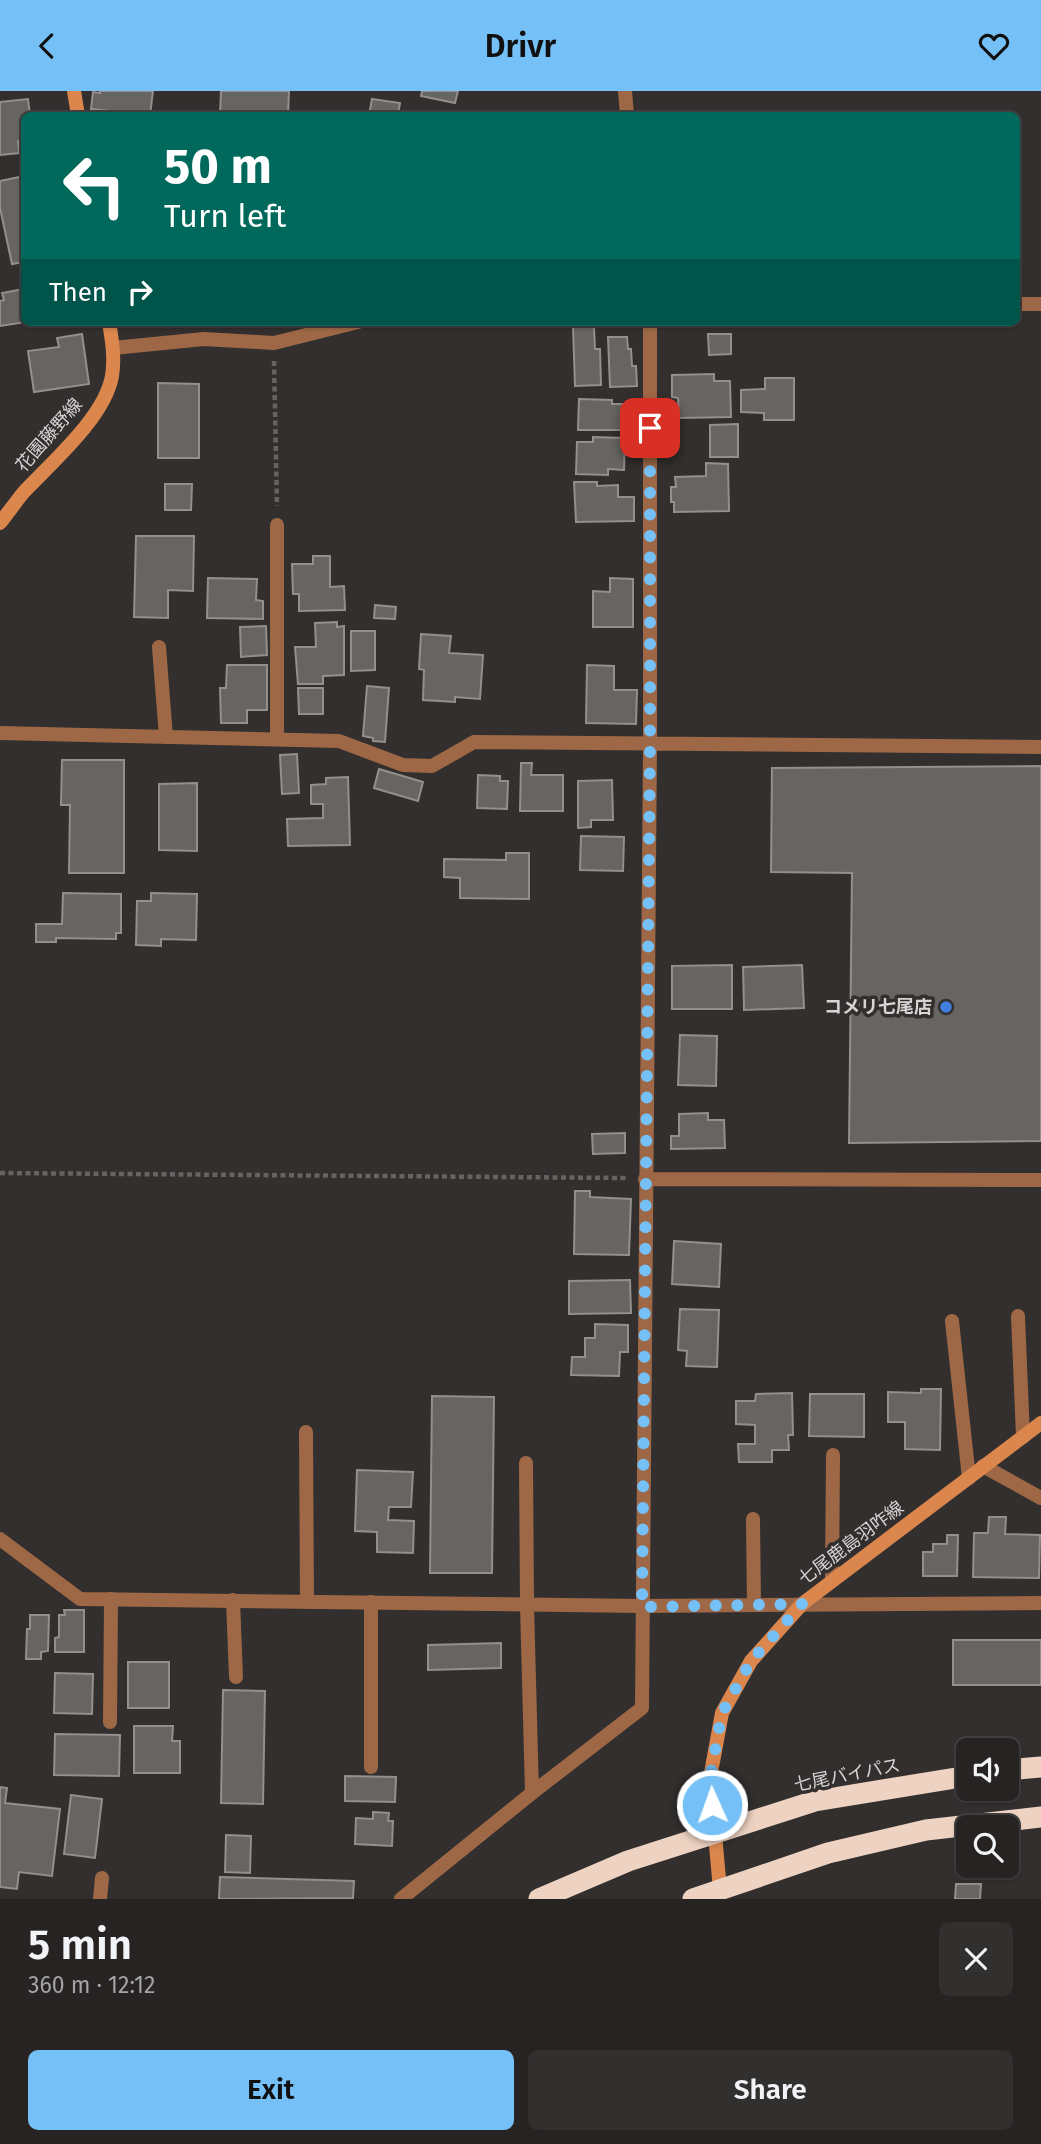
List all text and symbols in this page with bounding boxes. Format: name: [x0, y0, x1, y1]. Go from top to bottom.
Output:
icon: back: [28, 27, 66, 65]
text: Drivr: [485, 27, 556, 65]
icon: heart: [975, 27, 1013, 65]
text: 50 m: [164, 137, 272, 196]
icon: left: [49, 140, 140, 231]
text: Turn left: [164, 197, 286, 235]
icon: right: [121, 273, 159, 311]
text: Then: [49, 277, 107, 308]
street label: 花園藤野線: [11, 394, 87, 476]
pin: [620, 398, 680, 458]
icon: arrive: [631, 409, 669, 447]
place label: コメリ七尾店: [824, 996, 932, 1018]
marker: コメリ七尾店: [938, 999, 954, 1015]
street label: 七尾鹿島羽咋線: [794, 1496, 908, 1590]
map controls: [956, 1738, 1019, 1878]
button: sound: [956, 1738, 1019, 1801]
street label: 七尾バイパス: [792, 1754, 902, 1796]
position arrow: [675, 1768, 749, 1842]
button: search: [956, 1815, 1019, 1878]
text: 5 min: [28, 1920, 132, 1970]
button: close: [939, 1922, 1013, 1996]
text: 360 m · 12:12: [28, 1971, 155, 1999]
button: Exit: [28, 2050, 514, 2130]
button: Share: [528, 2050, 1013, 2130]

